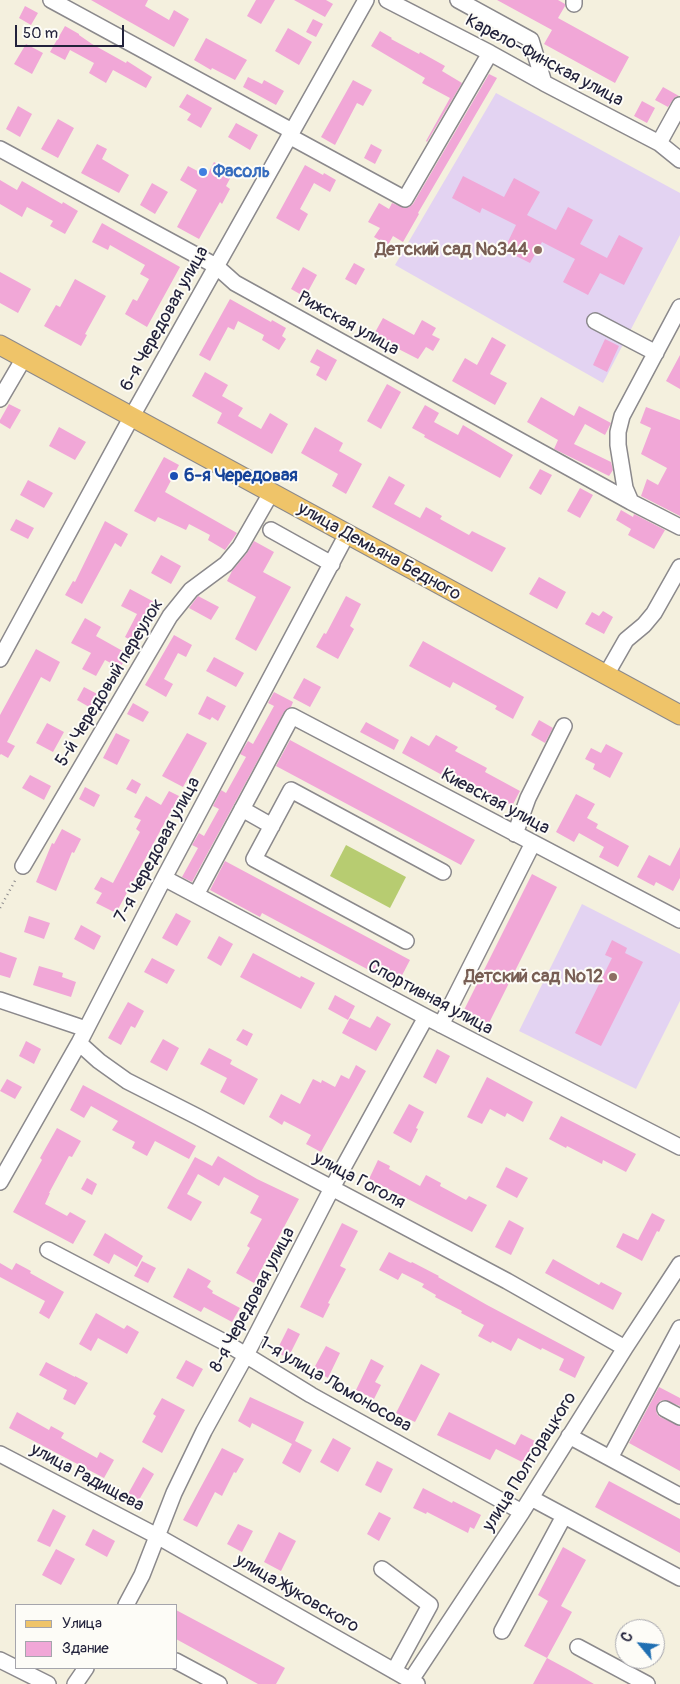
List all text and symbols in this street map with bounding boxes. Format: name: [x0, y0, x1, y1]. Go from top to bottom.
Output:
street label: Карело-Финская улица: [461, 10, 627, 112]
scale bar: [18, 15, 126, 47]
text: 50 m: [23, 24, 58, 43]
place label: Фасоль: [213, 161, 270, 183]
marker: Фасоль: [197, 166, 209, 178]
place label: Детский сад №344: [375, 239, 528, 261]
street label: 6-я Чередовая улица: [116, 243, 214, 395]
marker: Детский сад №344: [532, 244, 544, 256]
street label: Рижская улица: [294, 287, 402, 361]
place label: 6-я Чередовая: [184, 465, 298, 487]
marker: 6-я Чередовая: [168, 470, 180, 482]
street label: улица Демьяна Бедного: [294, 498, 464, 606]
street label: 5-й Чередовый переулок: [51, 595, 169, 771]
street label: Киевская улица: [437, 764, 553, 840]
street label: 7-я Чередовая улица: [111, 774, 205, 926]
street label: Спортивная улица: [364, 956, 496, 1040]
place label: Детский сад №12: [464, 966, 603, 988]
marker: Детский сад №12: [607, 971, 619, 983]
street label: улица Гоголя: [309, 1148, 409, 1214]
street label: 8-я Чередовая улица: [206, 1224, 300, 1376]
street label: 1-я улица Ломоносова: [255, 1333, 415, 1437]
street label: улица Полторацкого: [478, 1388, 582, 1536]
street label: улица Радищева: [27, 1439, 147, 1517]
street label: улица Жуковского: [231, 1550, 363, 1638]
legend: [15, 1604, 178, 1669]
text: Улица: [62, 1614, 102, 1633]
north arrow: [615, 1619, 665, 1669]
text: С: [618, 1629, 637, 1645]
text: Здание: [62, 1639, 109, 1658]

